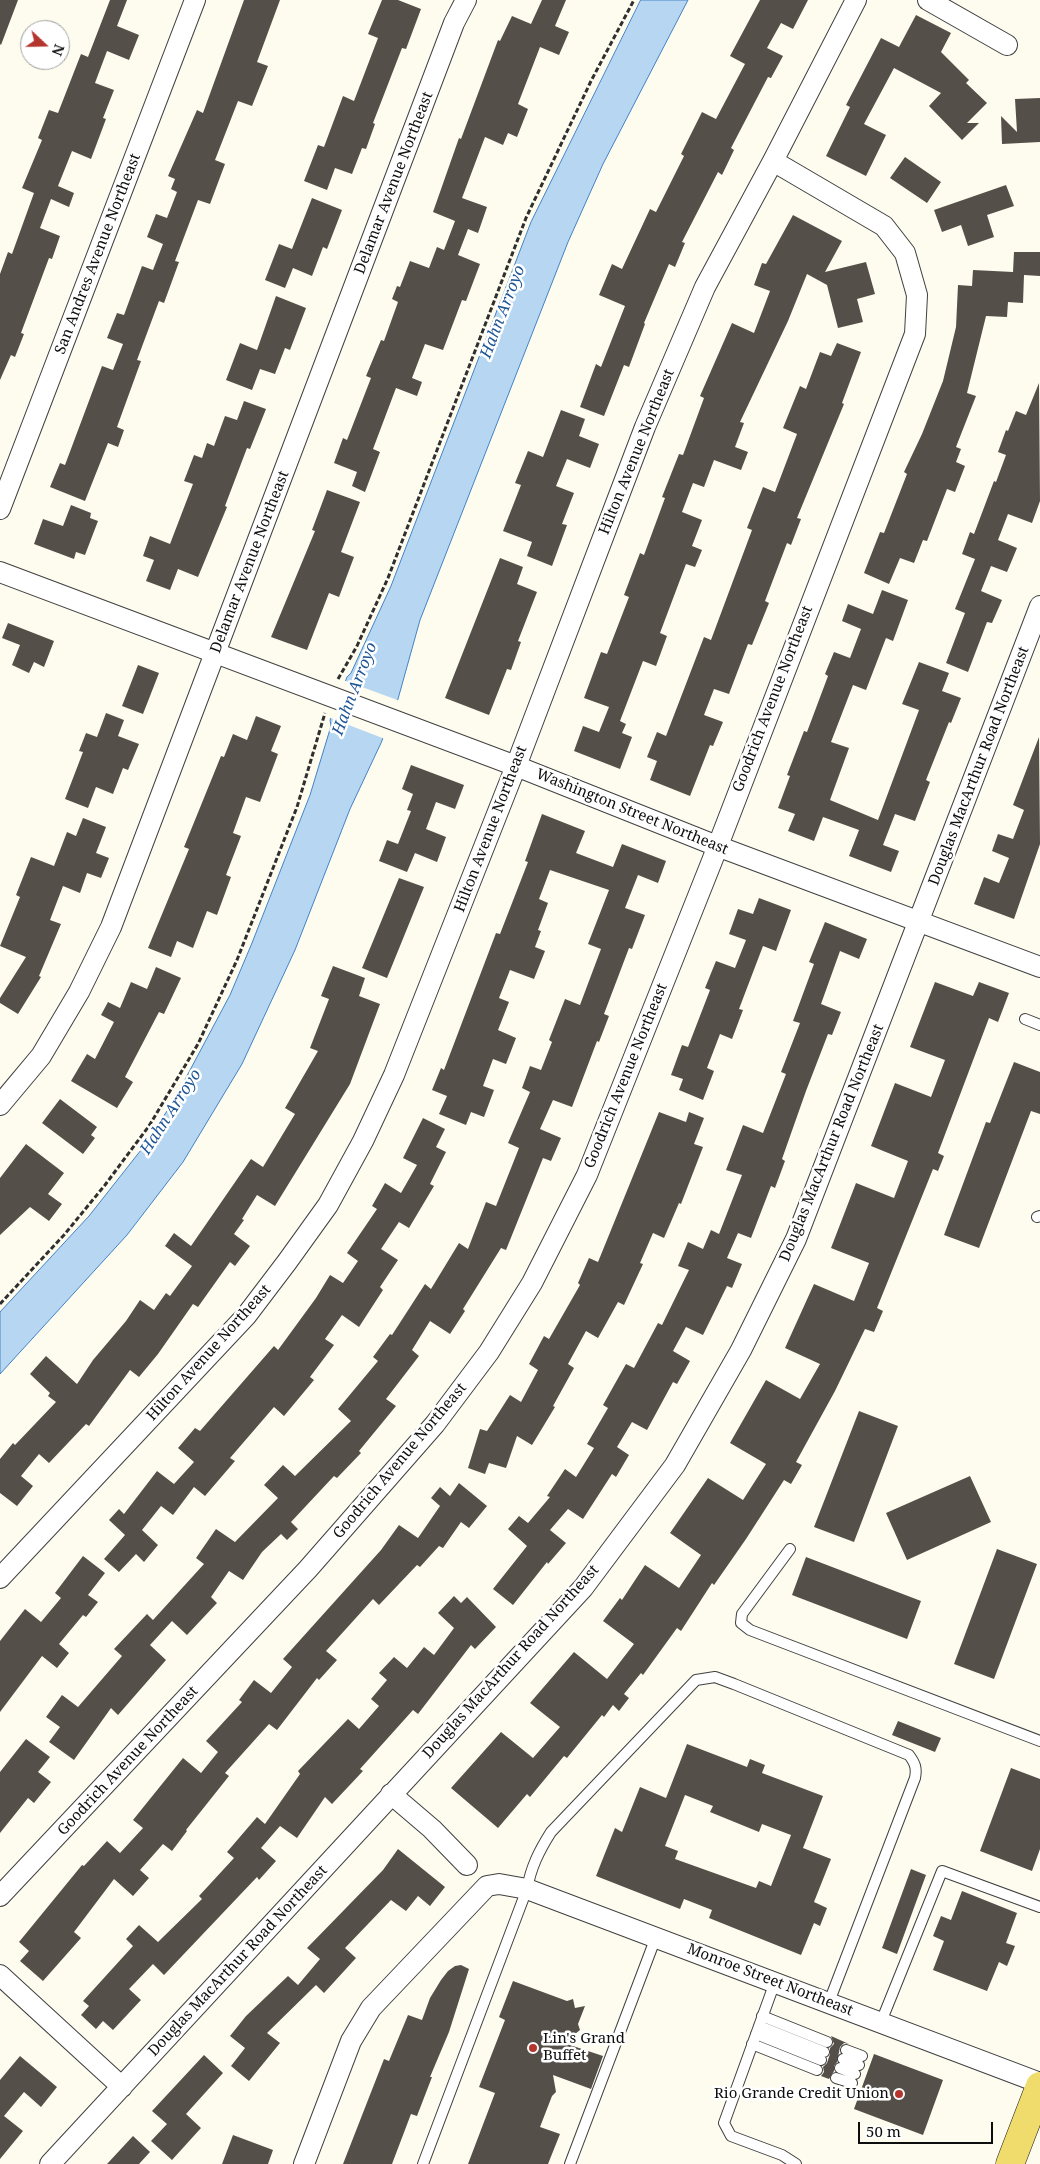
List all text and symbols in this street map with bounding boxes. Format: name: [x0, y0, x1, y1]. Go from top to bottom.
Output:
north arrow: [20, 20, 70, 70]
text: N: [48, 42, 69, 59]
street label: Delamar Avenue Northeast: [351, 89, 437, 277]
street label: San Andres Avenue Northeast: [51, 151, 145, 357]
water label: Hahn Arroyo: [477, 263, 529, 361]
street label: Hilton Avenue Northeast: [596, 367, 678, 537]
street label: Delamar Avenue Northeast: [207, 468, 293, 656]
street label: Goodrich Avenue Northeast: [729, 603, 817, 795]
water label: Hahn Arroyo: [329, 640, 381, 738]
street label: Douglas MacArthur Road Northeast: [925, 644, 1033, 888]
street label: Hilton Avenue Northeast: [451, 743, 531, 915]
street label: Washington Street Northeast: [533, 765, 731, 859]
street label: Goodrich Avenue Northeast: [581, 981, 671, 1171]
street label: Douglas MacArthur Road Northeast: [776, 1022, 888, 1264]
water label: Hahn Arroyo: [136, 1066, 206, 1158]
street label: Hilton Avenue Northeast: [143, 1281, 275, 1425]
street label: Goodrich Avenue Northeast: [330, 1379, 470, 1543]
street label: Douglas MacArthur Road Northeast: [419, 1561, 603, 1763]
street label: Goodrich Avenue Northeast: [54, 1682, 202, 1840]
street label: Douglas MacArthur Road Northeast: [145, 1862, 331, 2060]
street label: Monroe Street Northeast: [684, 1940, 856, 2020]
place label: Lin's Grand Buffet: [543, 2030, 625, 2065]
marker: Lin's Grand Buffet: [527, 2042, 539, 2054]
place label: Rio Grande Credit Union: [714, 2085, 889, 2103]
marker: Rio Grande Credit Union: [893, 2088, 905, 2100]
scale bar: [860, 2112, 995, 2144]
text: 50 m: [866, 2121, 901, 2141]

